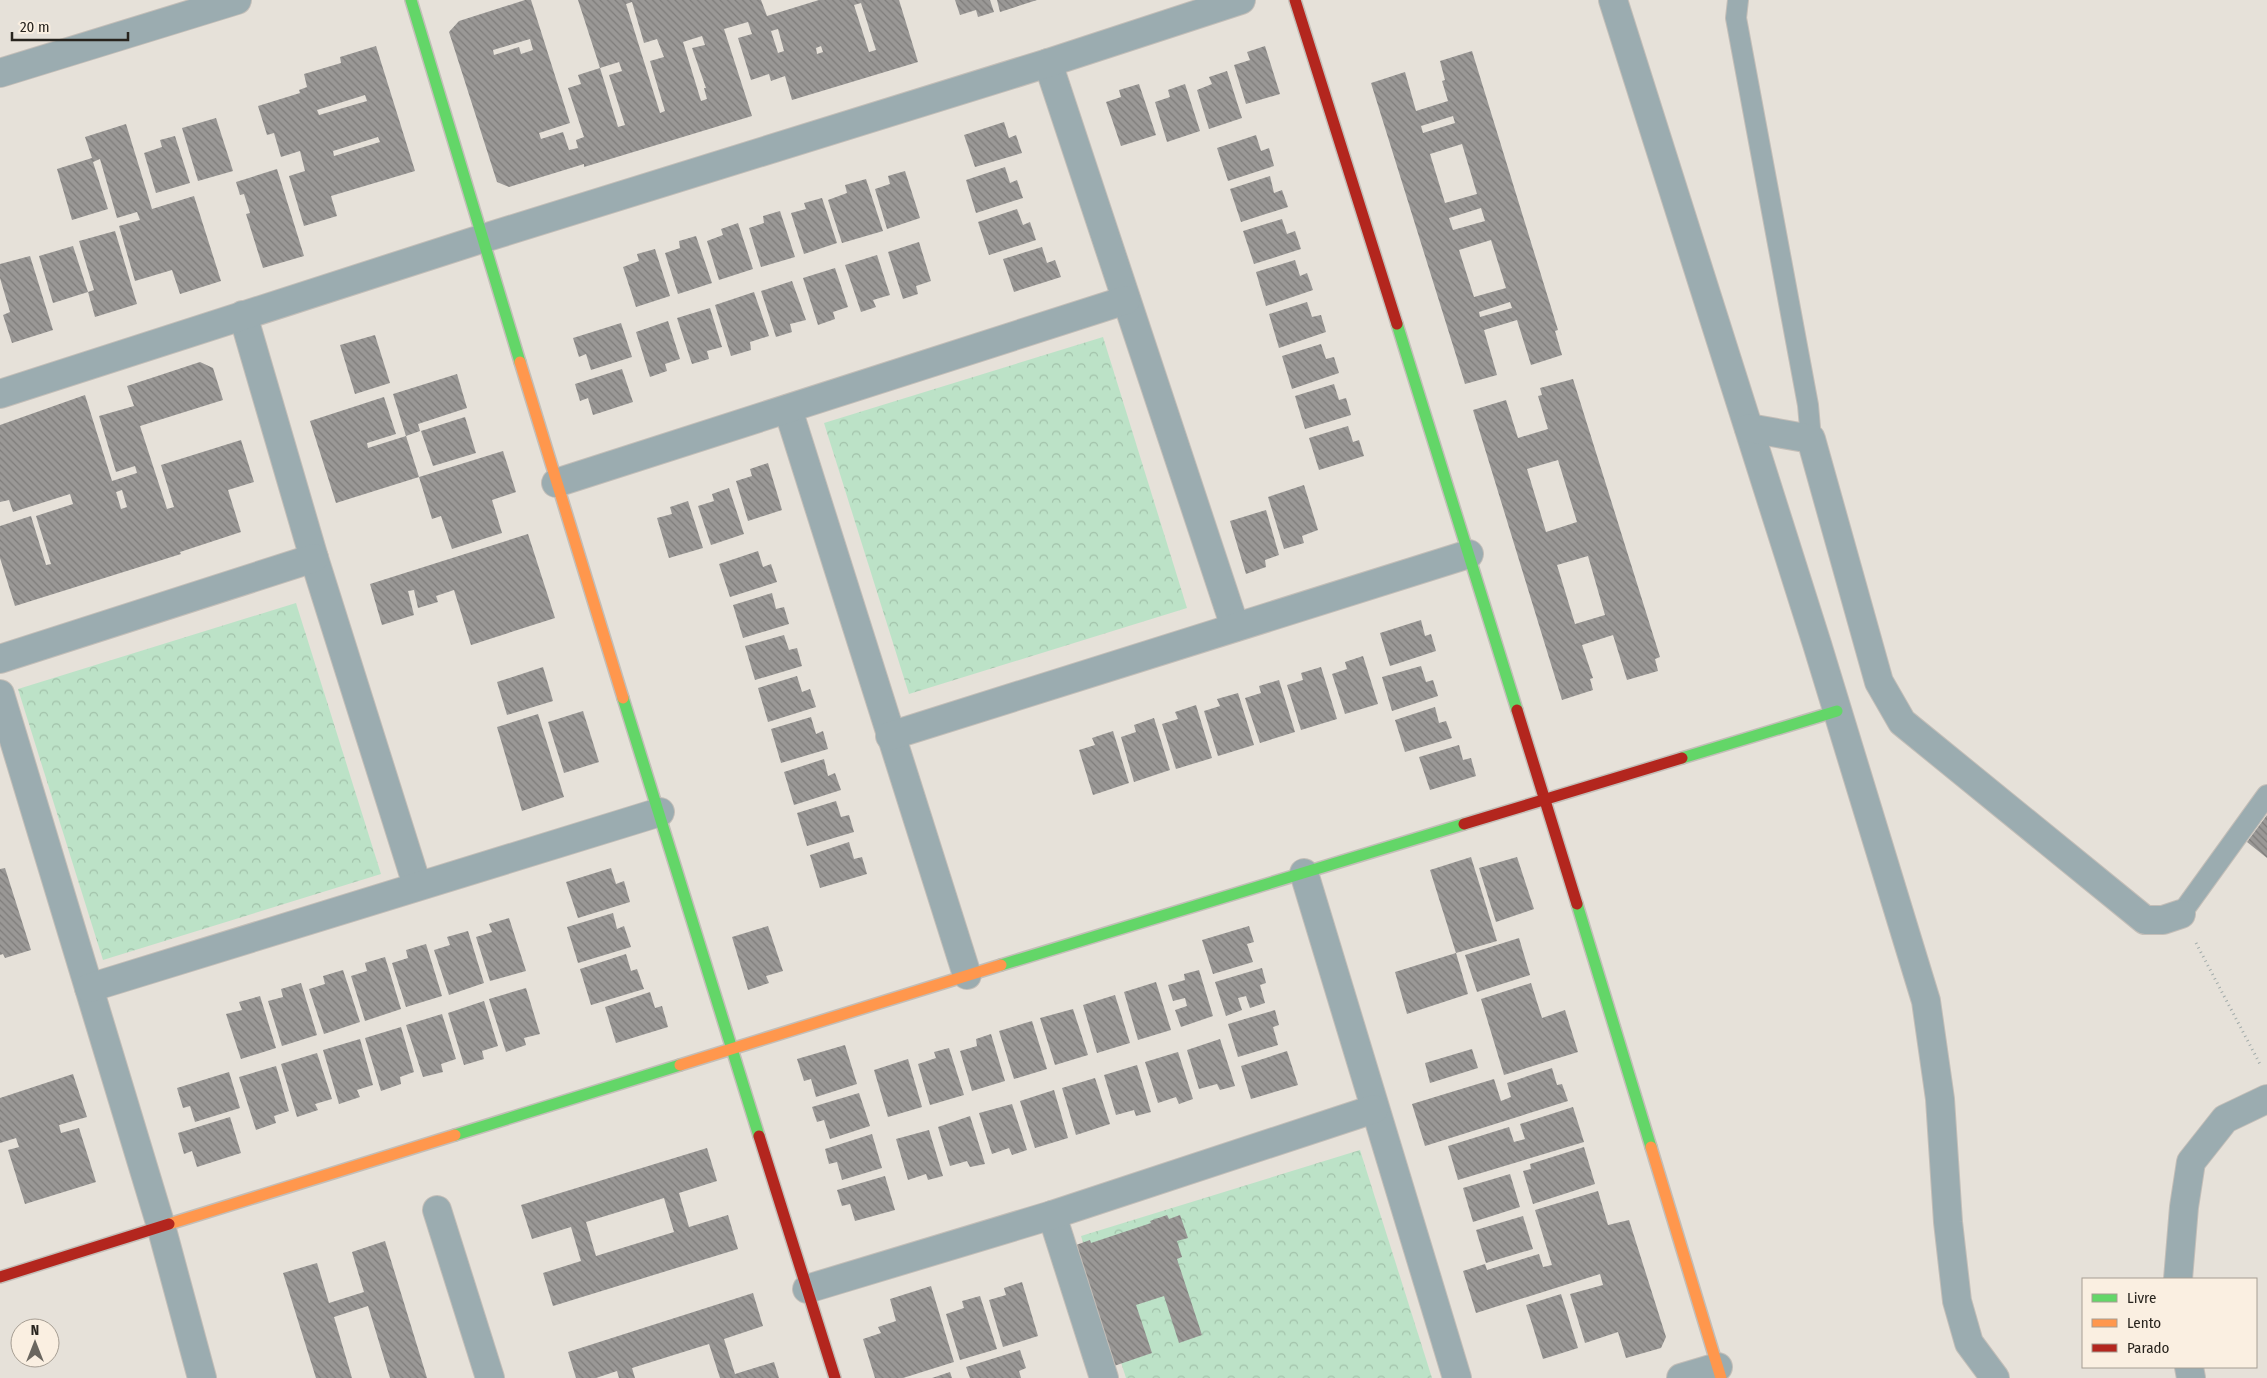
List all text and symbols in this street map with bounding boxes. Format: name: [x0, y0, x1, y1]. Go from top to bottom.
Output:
scale bar: [12, 10, 129, 42]
text: 20 m: [20, 18, 50, 36]
legend: [2082, 1278, 2257, 1368]
text: Livre: [2127, 1289, 2156, 1307]
text: Lento: [2127, 1314, 2161, 1332]
north arrow: [10, 1318, 60, 1368]
text: N: [31, 1322, 39, 1339]
text: Parado: [2127, 1339, 2170, 1357]

